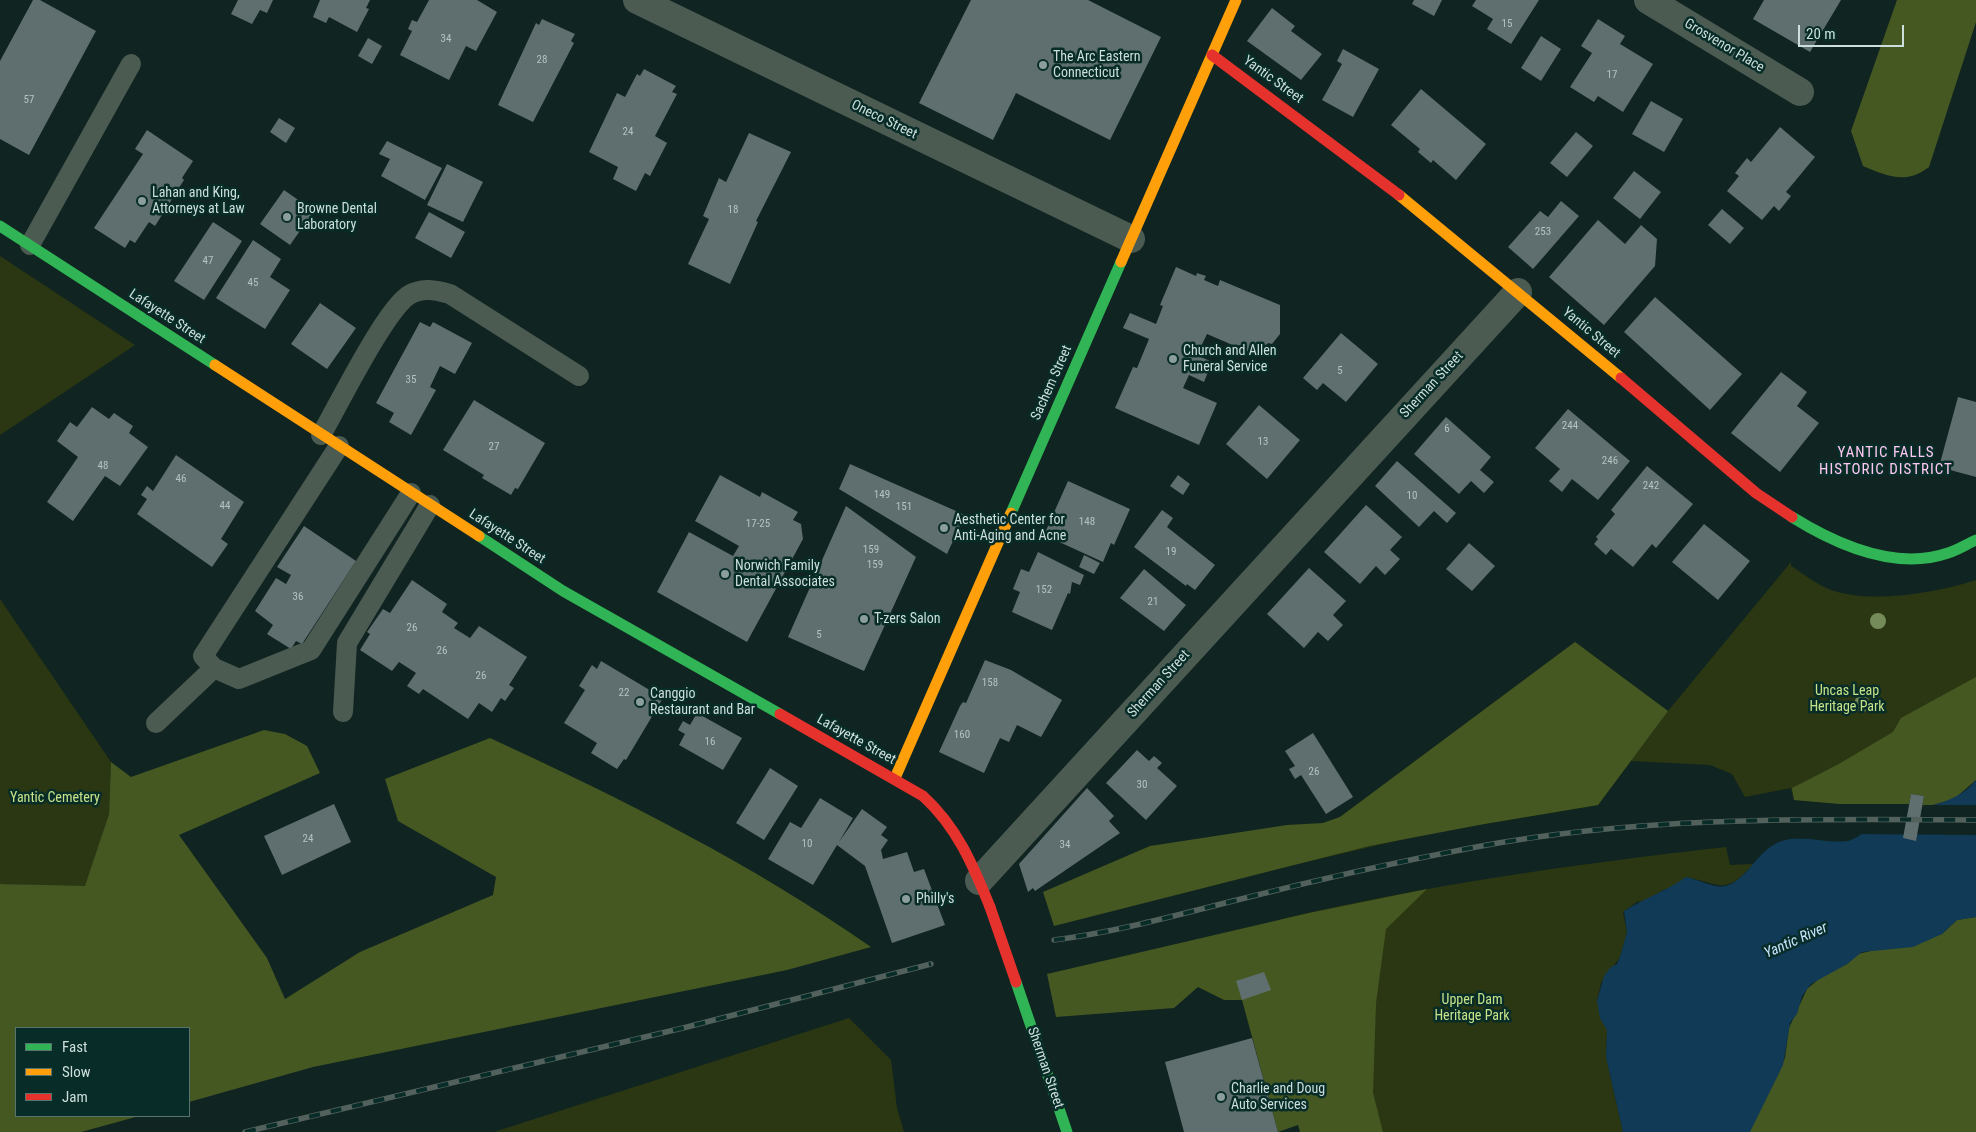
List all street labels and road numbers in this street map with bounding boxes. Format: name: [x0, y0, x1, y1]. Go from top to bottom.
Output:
street label: Grosvenor Place: [1681, 16, 1767, 76]
street label: Yantic Street: [1240, 53, 1306, 107]
street label: Oneco Street: [848, 97, 920, 143]
street label: Lafayette Street: [126, 286, 208, 348]
street label: Yantic Street: [1559, 304, 1623, 362]
street label: Sachem Street: [1028, 343, 1076, 423]
street label: Sherman Street: [1397, 348, 1467, 422]
street label: Lafayette Street: [466, 506, 548, 568]
street label: Sherman Street: [1124, 647, 1194, 721]
street label: Lafayette Street: [814, 711, 898, 769]
street label: Sherman Street: [1023, 1025, 1067, 1111]

